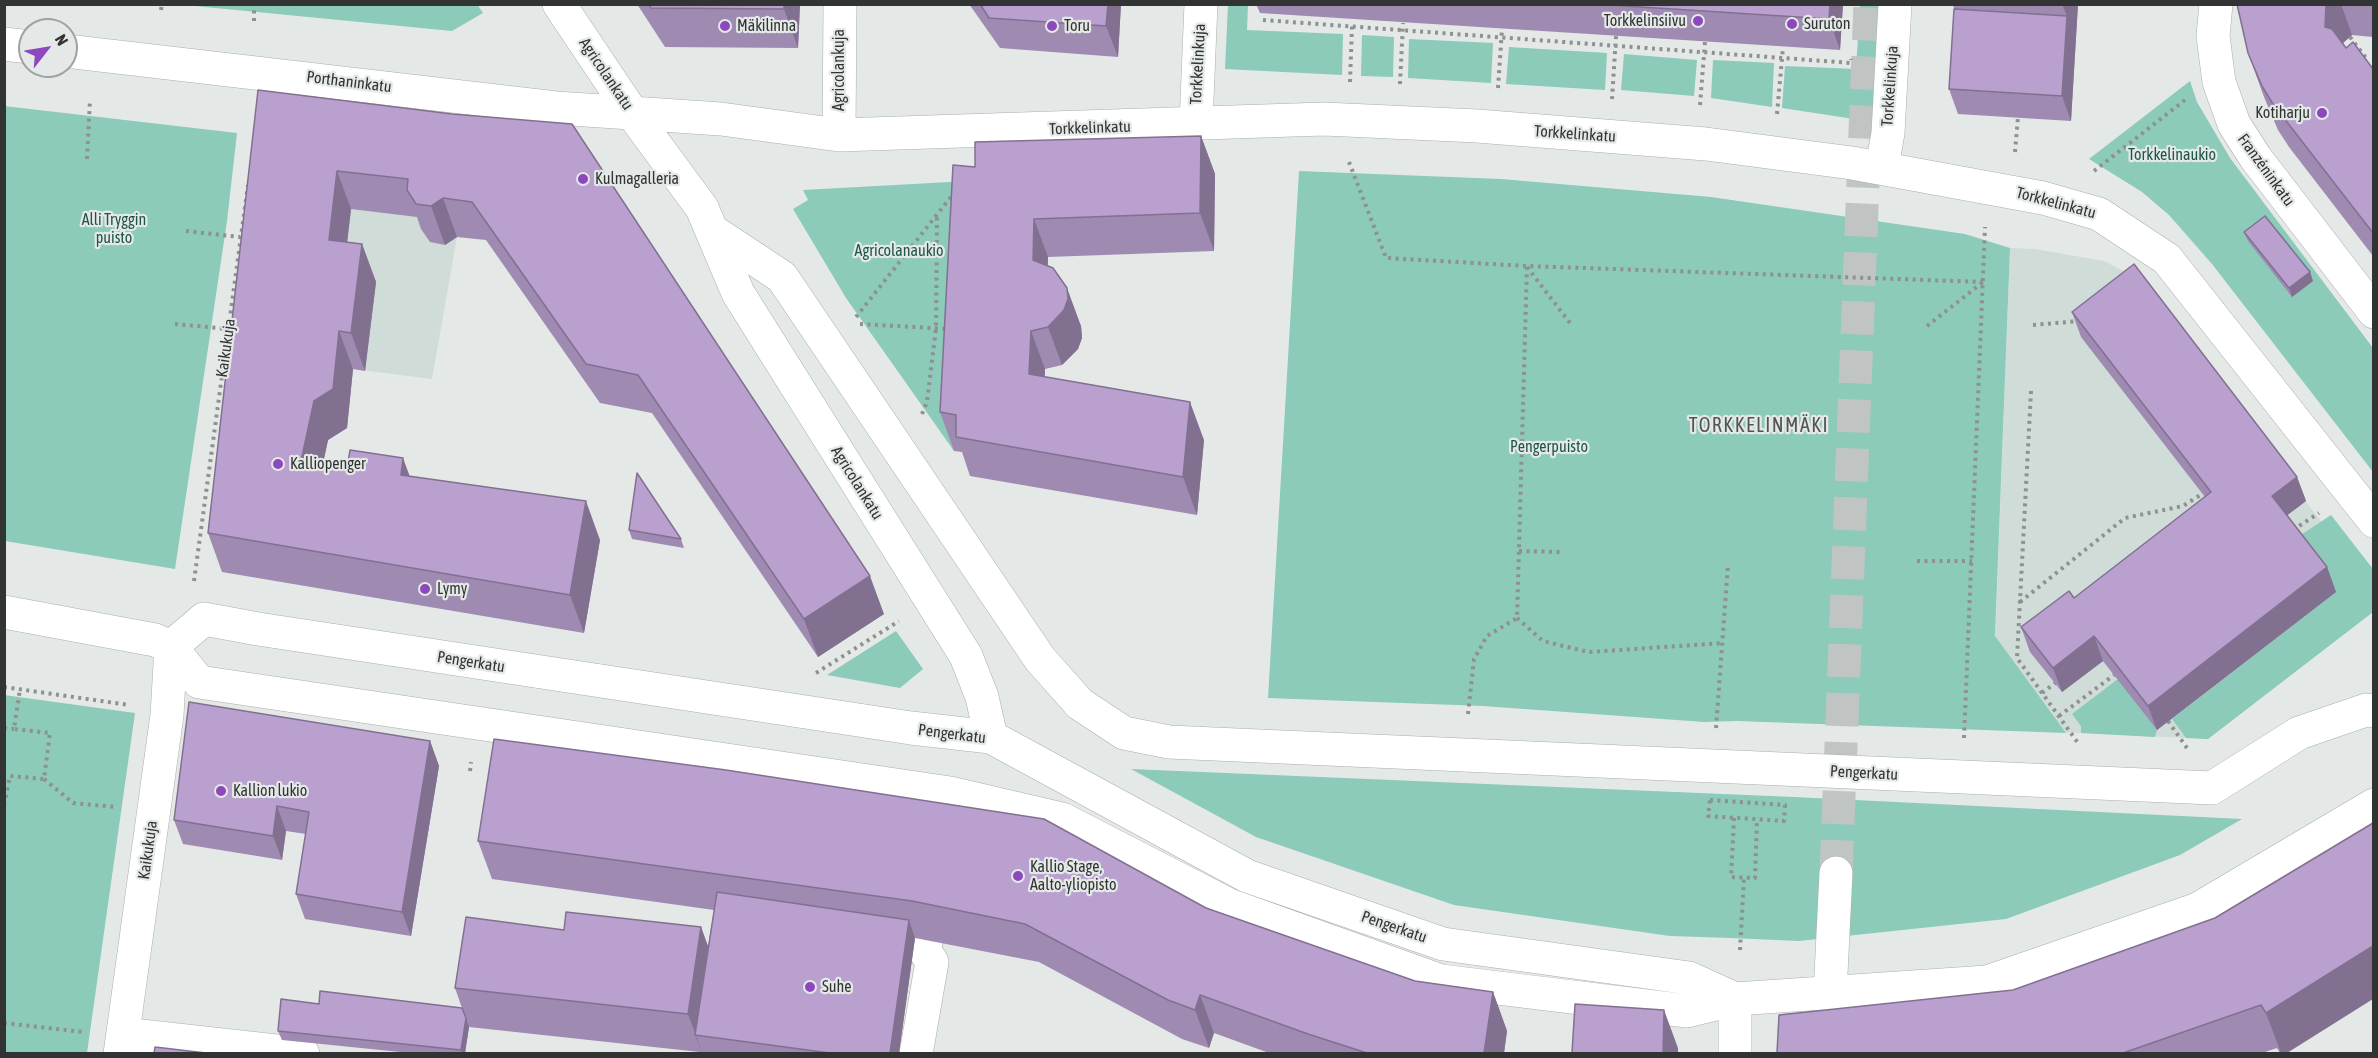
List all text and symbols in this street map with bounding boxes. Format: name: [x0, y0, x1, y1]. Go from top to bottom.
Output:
place label: Torkkelinsiivu: [1604, 11, 1686, 31]
marker: Torkkelinsiivu: [1691, 14, 1705, 28]
place label: Suruton: [1804, 14, 1851, 34]
place label: Mäkilinna: [737, 16, 796, 36]
place label: Toru: [1064, 16, 1090, 36]
marker: Suruton: [1785, 17, 1799, 31]
north arrow: [18, 18, 78, 78]
marker: Mäkilinna: [718, 19, 732, 33]
marker: Toru: [1045, 19, 1059, 33]
street label: Torkkelinkuja: [1186, 23, 1210, 105]
street label: Agricolankuja: [829, 29, 849, 111]
text: N: [52, 31, 72, 48]
street label: Agricolankatu: [575, 34, 637, 114]
street label: Torkkelinkuja: [1878, 45, 1902, 127]
street label: Porthaninkatu: [305, 67, 393, 97]
place label: Kotiharju: [2255, 103, 2310, 123]
marker: Kotiharju: [2315, 106, 2329, 120]
street label: Torkkelinkatu: [1049, 117, 1131, 139]
street label: Torkkelinkatu: [1534, 122, 1616, 146]
street label: Franzéninkatu: [2233, 130, 2299, 210]
park label: Torkkelinaukio: [2128, 145, 2216, 165]
place label: Kulmagalleria: [595, 169, 679, 189]
marker: Kulmagalleria: [576, 172, 590, 186]
street label: Torkkelinkatu: [2014, 183, 2098, 223]
park label: Alli Tryggin puisto: [82, 210, 146, 248]
park label: Agricolanaukio: [855, 241, 943, 261]
street label: Kaikukuja: [212, 317, 240, 379]
district label: TORKKELINMÄKI: [1689, 414, 1829, 438]
park label: Pengerpuisto: [1510, 437, 1588, 457]
street label: Agricolankatu: [827, 443, 887, 523]
place label: Kalliopenger: [290, 454, 366, 474]
marker: Kalliopenger: [271, 457, 285, 471]
place label: Lymy: [437, 579, 467, 599]
marker: Lymy: [418, 582, 432, 596]
street label: Pengerkatu: [436, 647, 506, 677]
street label: Pengerkatu: [917, 720, 987, 748]
street label: Pengerkatu: [1830, 762, 1898, 784]
place label: Kallion lukio: [233, 781, 307, 801]
marker: Kallion lukio: [214, 784, 228, 798]
street label: Kaikukuja: [134, 819, 162, 881]
place label: Kallio Stage, Aalto-yliopisto: [1030, 857, 1116, 895]
marker: Kallio Stage, Aalto-yliopisto: [1011, 869, 1025, 883]
street label: Pengerkatu: [1359, 907, 1429, 947]
place label: Suhe: [822, 977, 851, 997]
marker: Suhe: [803, 980, 817, 994]

